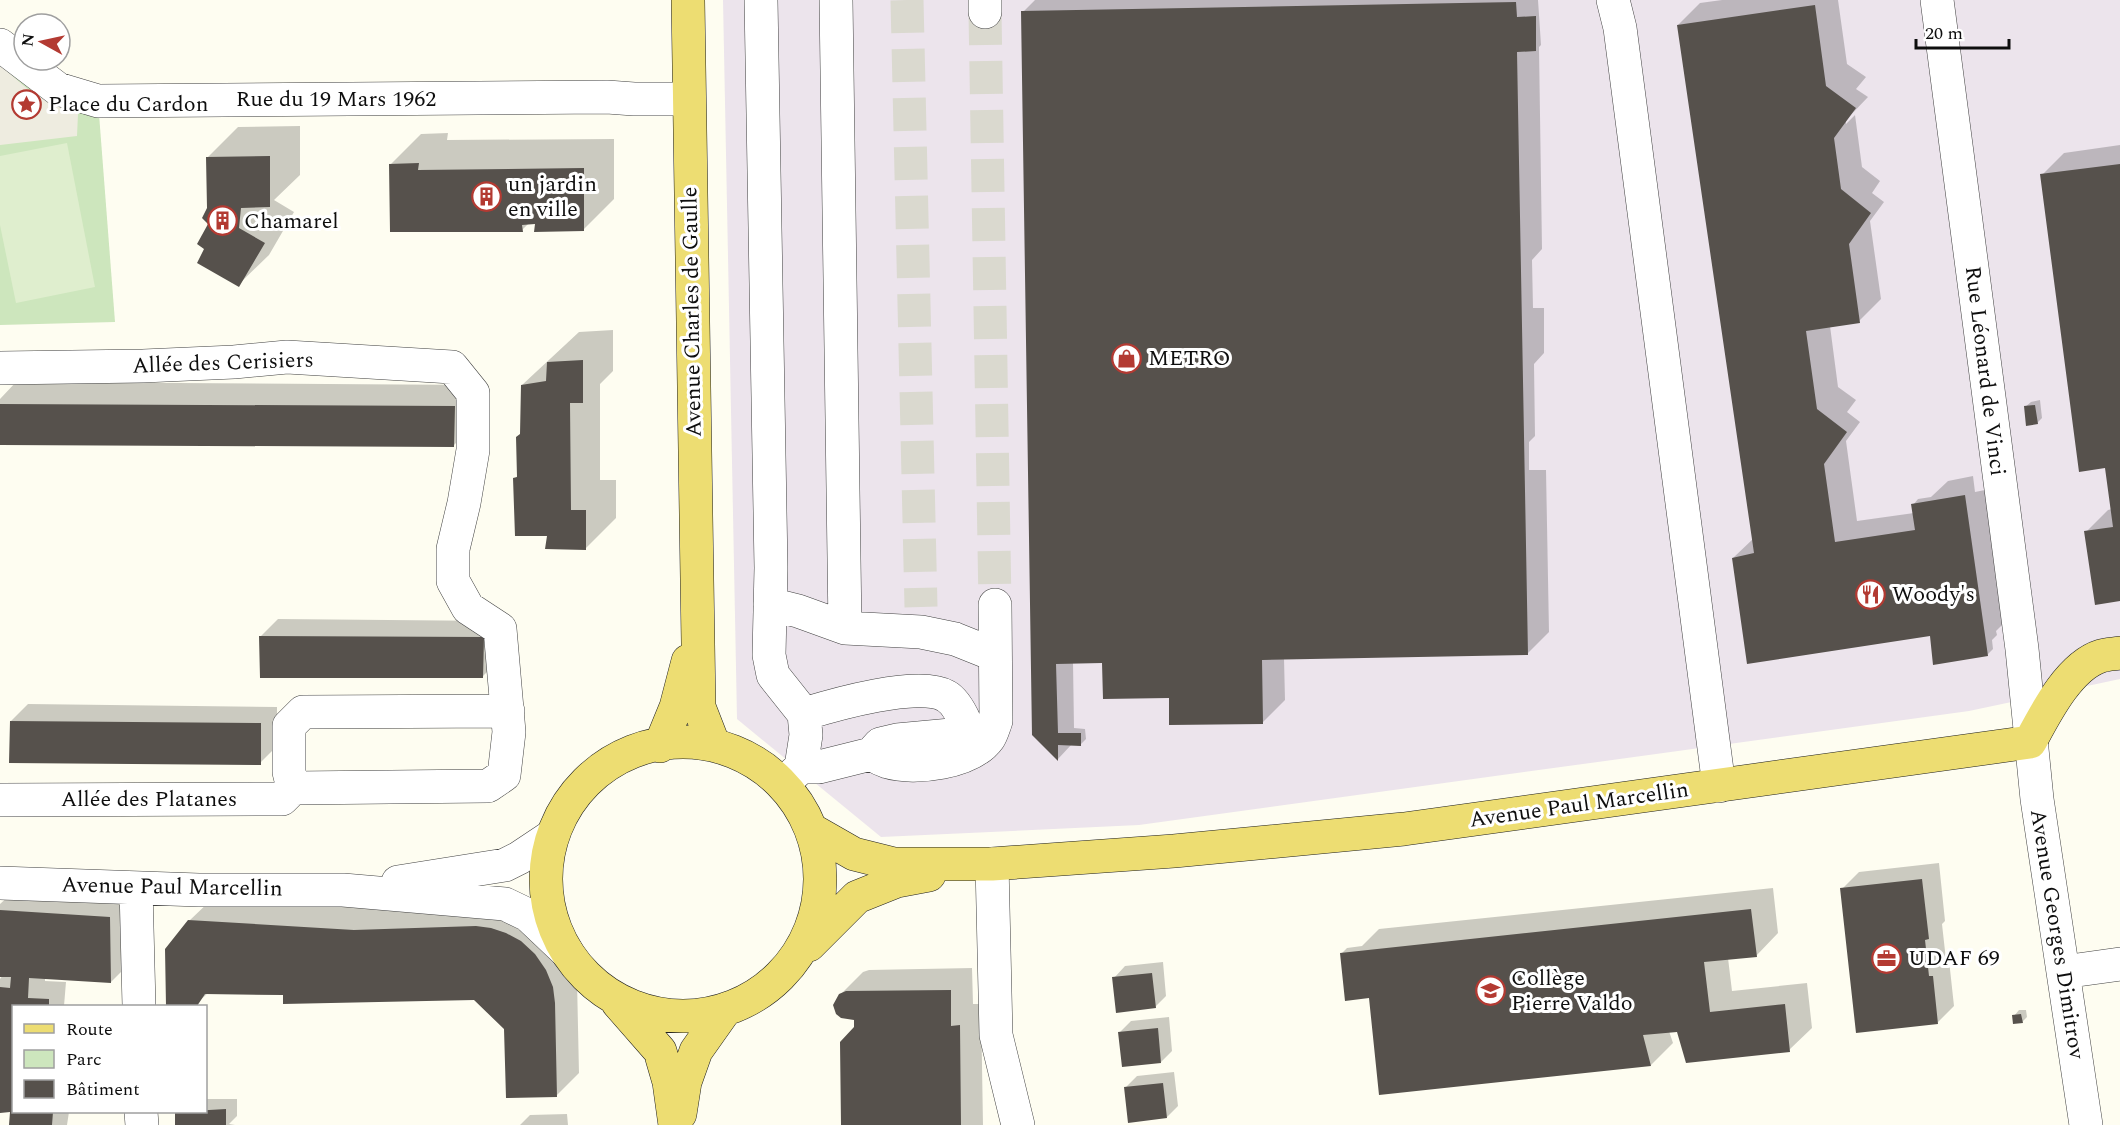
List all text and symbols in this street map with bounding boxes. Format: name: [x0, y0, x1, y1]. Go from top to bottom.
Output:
north arrow: [12, 12, 72, 72]
scale bar: [1916, 12, 2009, 50]
text: 20 m: [1925, 20, 1963, 47]
text: N: [15, 32, 41, 48]
street label: Rue du 19 Mars 1962: [236, 83, 436, 116]
place icon: Place du Cardon: [11, 88, 43, 120]
place label: Place du Cardon: [48, 88, 209, 121]
place label: un jardin en ville: [508, 168, 597, 226]
building icon: un jardin en ville: [471, 181, 503, 213]
street label: Avenue Charles de Gaulle: [673, 187, 711, 437]
building icon: Chamarel: [207, 205, 239, 237]
place label: Chamarel: [244, 205, 339, 238]
street label: Rue Léonard de Vinci: [1956, 264, 2014, 478]
shop icon: METRO: [1111, 342, 1143, 374]
place label: METRO: [1148, 342, 1231, 375]
street label: Allée des Cerisiers: [132, 343, 314, 383]
restaurant icon: Woody's: [1855, 578, 1887, 610]
place label: Woody's: [1892, 578, 1975, 611]
street label: Avenue Paul Marcellin: [1467, 773, 1691, 837]
street label: Allée des Platanes: [61, 783, 237, 816]
street label: Avenue Georges Dimitrov: [2021, 807, 2093, 1063]
street label: Avenue Paul Marcellin: [61, 869, 283, 905]
office icon: UDAF 69: [1871, 942, 1903, 974]
place label: UDAF 69: [1908, 942, 2000, 975]
place label: Collège Pierre Valdo: [1511, 962, 1633, 1020]
school or university icon: Collège Pierre Valdo: [1474, 975, 1506, 1007]
legend: [12, 1005, 207, 1113]
text: Route: [66, 1016, 113, 1043]
text: Parc: [66, 1046, 102, 1073]
text: Bâtiment: [66, 1076, 140, 1103]

